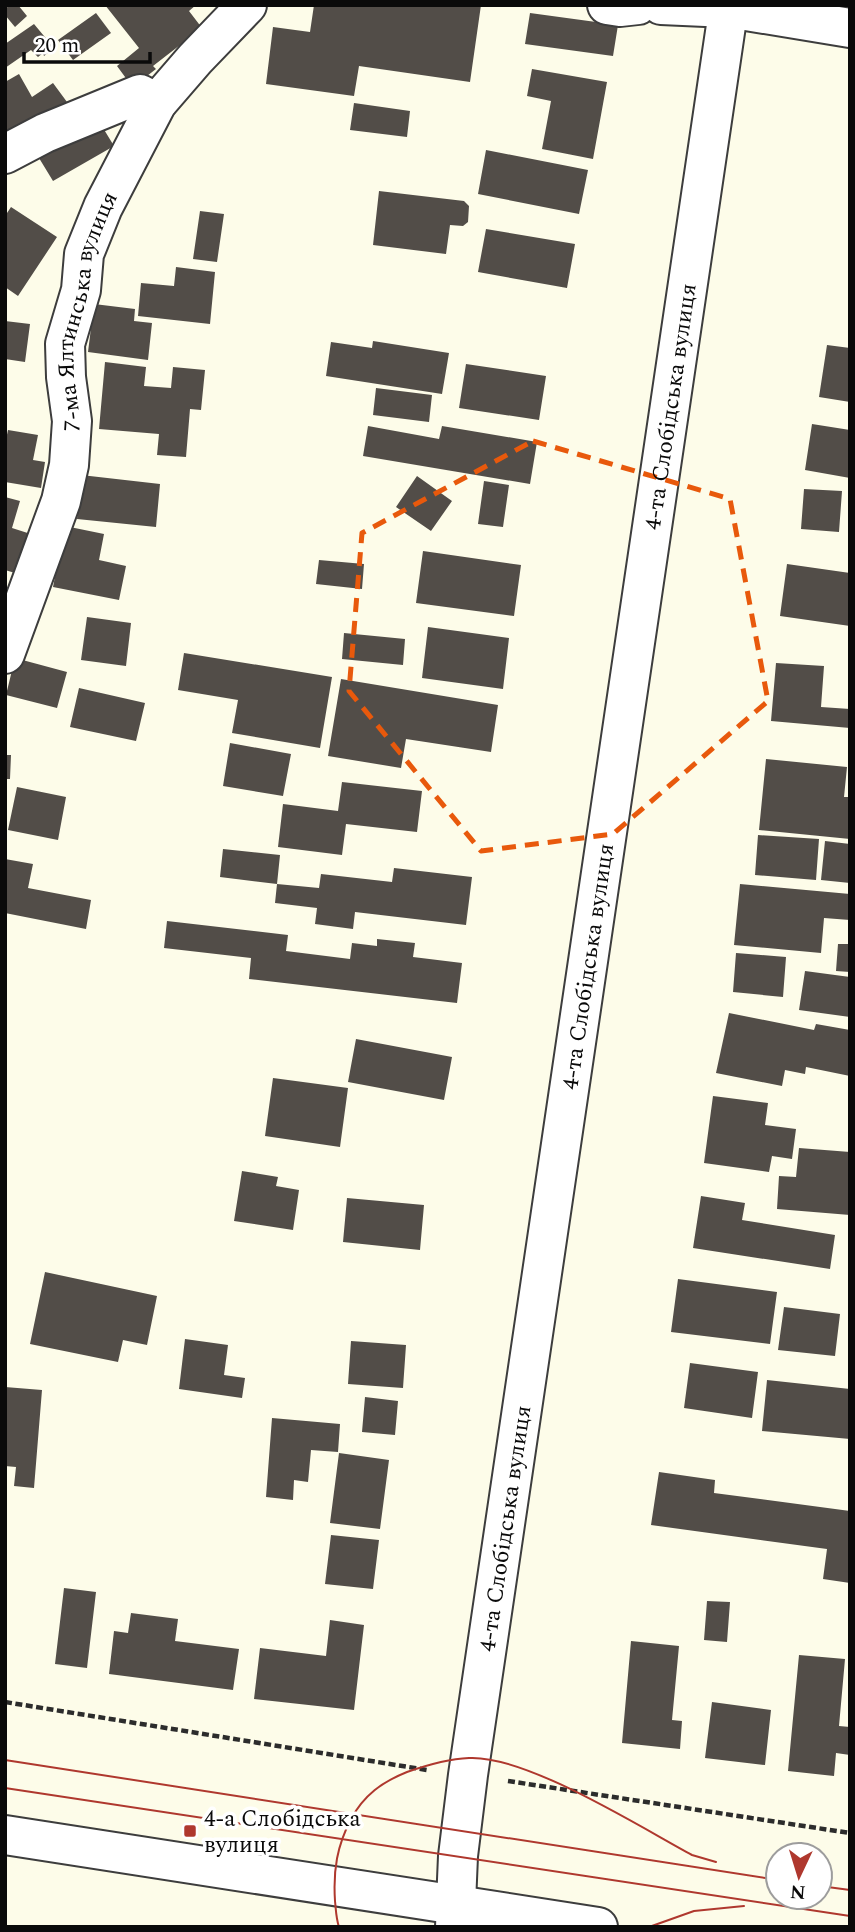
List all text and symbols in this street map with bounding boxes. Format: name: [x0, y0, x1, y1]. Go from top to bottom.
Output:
scale bar: [24, 21, 150, 65]
text: 20 m: [35, 30, 79, 62]
street label: 7-ма Ялтинська вулиця: [49, 185, 127, 433]
street label: 4-та Слобідська вулиця: [636, 281, 707, 532]
street label: 4-та Слобідська вулиця: [553, 841, 624, 1092]
street label: 4-та Слобідська вулиця: [470, 1403, 541, 1654]
place label: 4-а Слобідська вулиця: [204, 1802, 361, 1863]
marker: 4-а Слобідська вулиця: [182, 1823, 198, 1839]
north arrow: [764, 1841, 834, 1911]
text: N: [789, 1876, 807, 1906]

